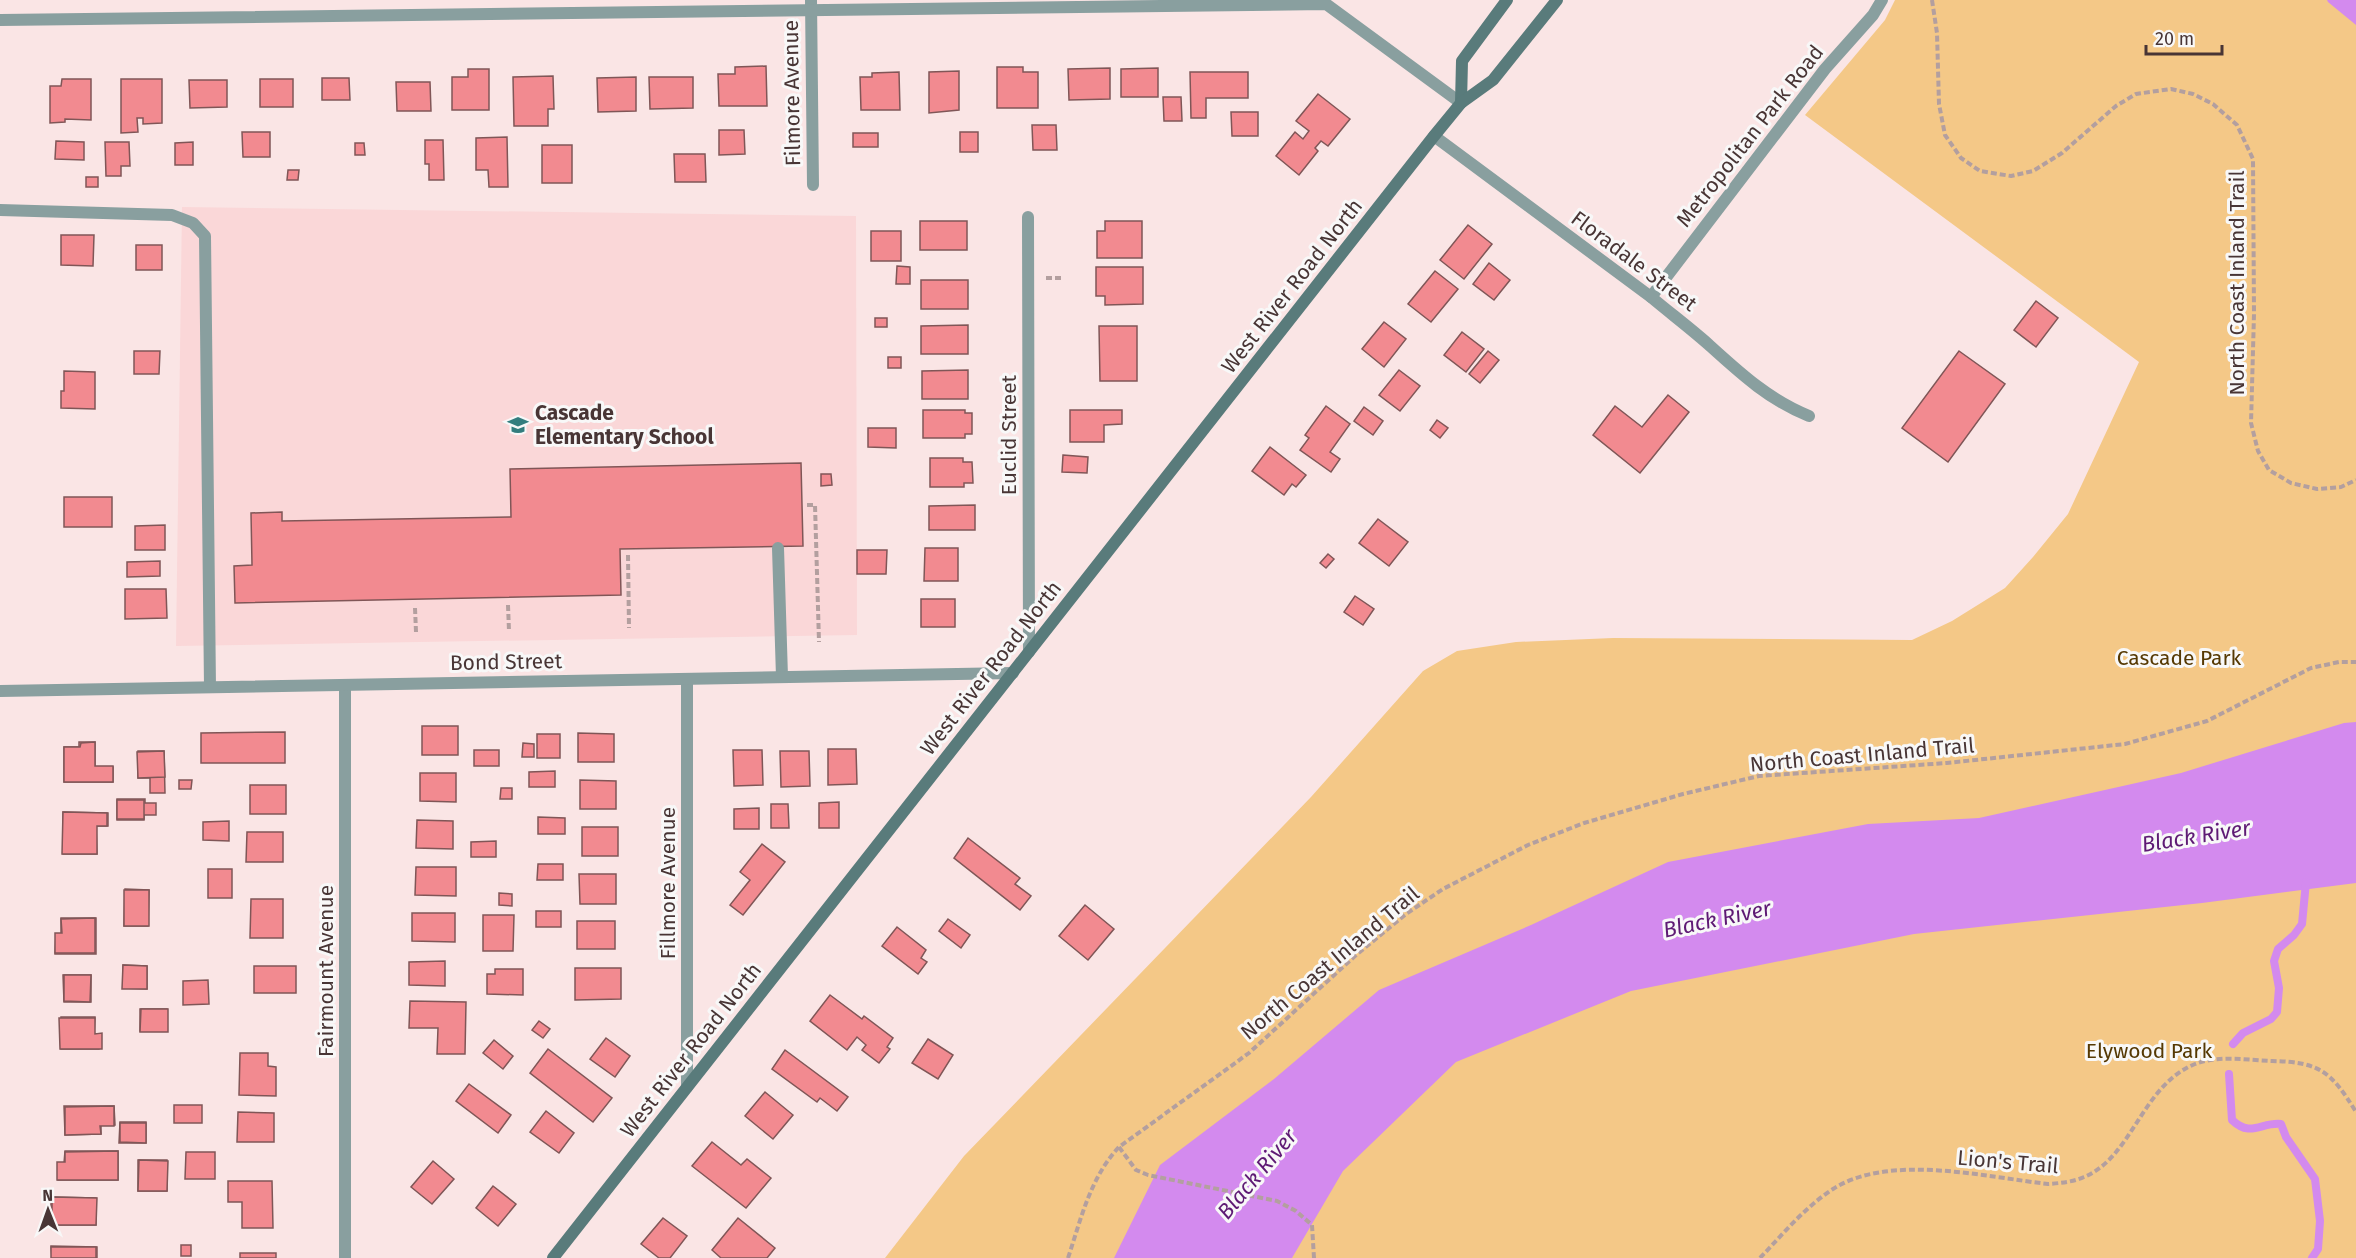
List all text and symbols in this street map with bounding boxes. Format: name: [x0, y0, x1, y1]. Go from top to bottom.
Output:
scale bar: [2146, 18, 2222, 56]
street label: Filmore Avenue: [778, 20, 806, 166]
text: 20 m: [2155, 28, 2194, 50]
street label: Metropolitan Park Road: [1671, 40, 1829, 232]
street label: North Coast Inland Trail: [2224, 170, 2250, 396]
street label: West River Road North: [1216, 194, 1368, 378]
street label: Floradale Street: [1566, 205, 1702, 317]
street label: Euclid Street: [996, 374, 1022, 495]
place label: Cascade Elementary School: [535, 400, 714, 450]
school or university icon: Cascade Elementary School: [506, 413, 530, 437]
street label: West River Road North: [915, 576, 1067, 760]
park label: Cascade Park: [2117, 645, 2242, 671]
street label: Bond Street: [450, 648, 563, 676]
street label: North Coast Inland Trail: [1749, 732, 1975, 778]
street label: Fillmore Avenue: [655, 807, 681, 959]
water label: Black River: [2140, 814, 2253, 858]
street label: North Coast Inland Trail: [1235, 881, 1425, 1045]
street label: Fairmount Avenue: [313, 885, 339, 1057]
water label: Black River: [1661, 894, 1774, 944]
street label: West River Road North: [615, 958, 767, 1142]
park label: Elywood Park: [2086, 1038, 2212, 1064]
water label: Black River: [1211, 1123, 1303, 1225]
street label: Lion's Trail: [1956, 1145, 2060, 1179]
north arrow: [18, 1180, 78, 1240]
text: N: [42, 1186, 53, 1205]

